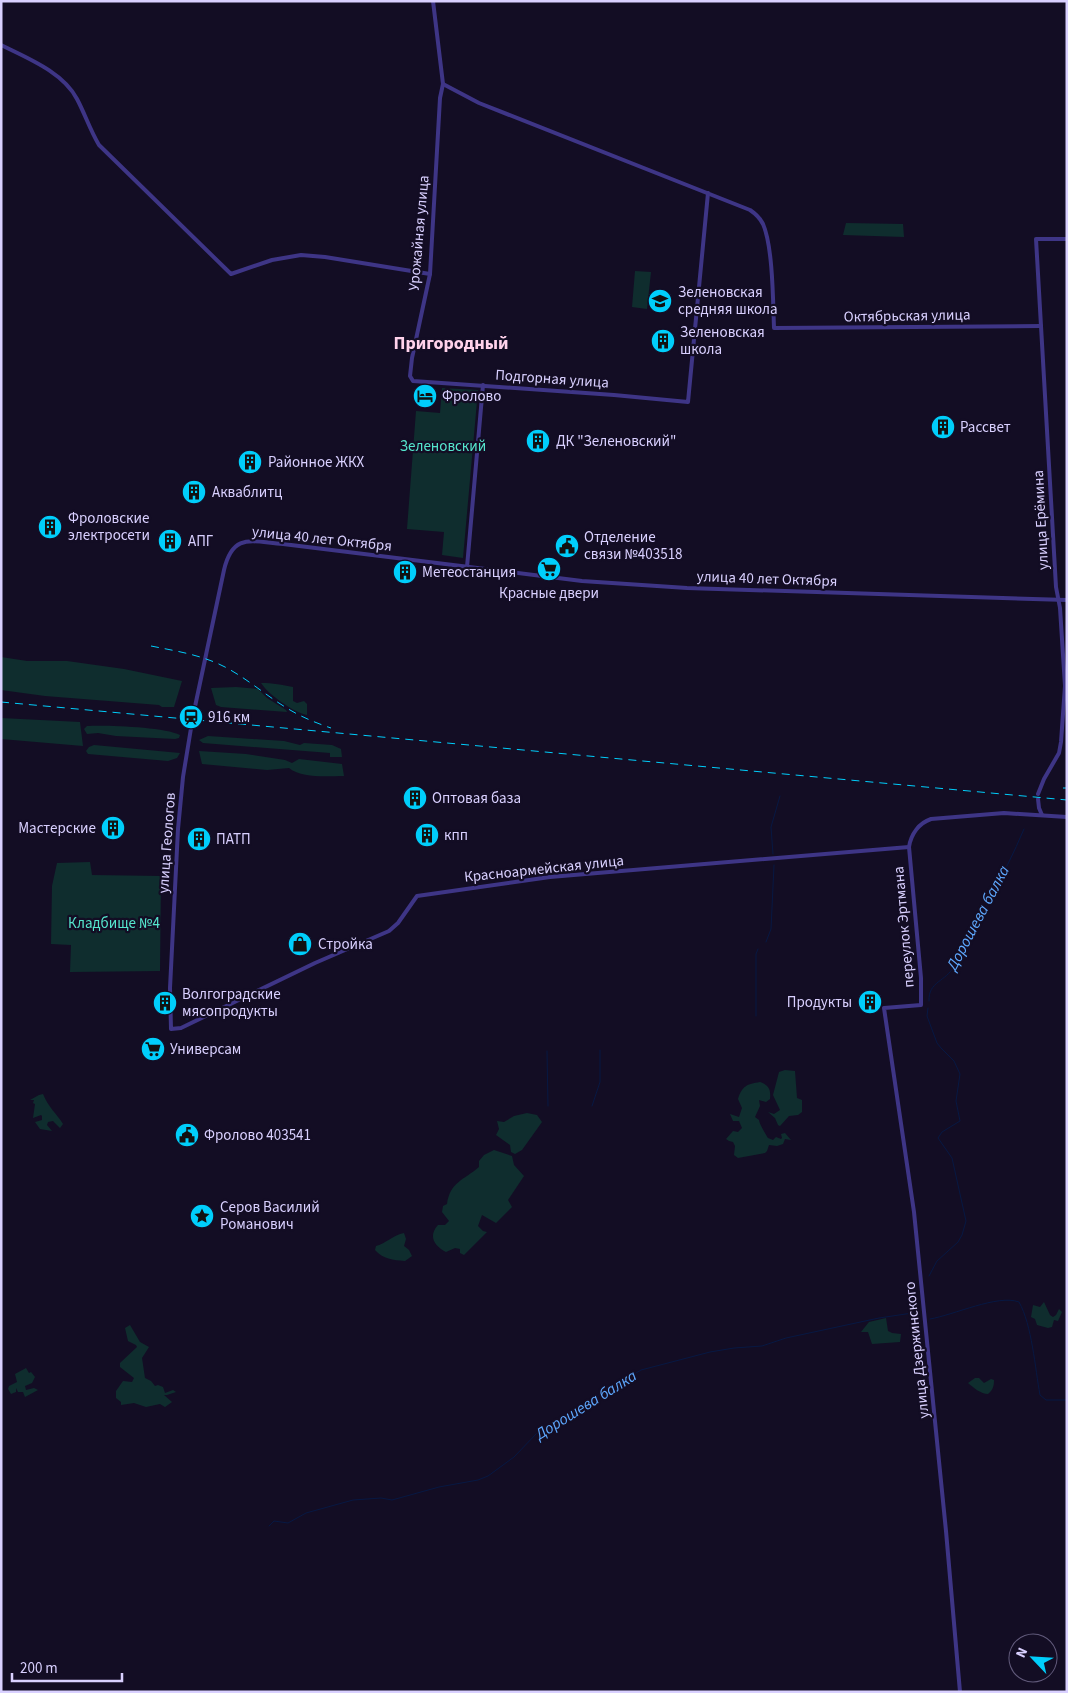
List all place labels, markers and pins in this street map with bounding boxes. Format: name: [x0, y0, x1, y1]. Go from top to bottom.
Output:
place label: Зеленовская средняя школа: [678, 282, 778, 320]
school or university icon: Зеленовская средняя школа: [647, 288, 673, 314]
place label: Зеленовская школа: [680, 322, 765, 360]
building icon: Зеленовская школа: [650, 328, 676, 354]
hotel icon: Фролово: [412, 383, 438, 409]
place label: Фролово: [442, 386, 501, 407]
building icon: Рассвет: [930, 414, 956, 440]
place label: Рассвет: [960, 417, 1011, 438]
building icon: ДК "Зеленовский": [525, 428, 551, 454]
place label: ДК "Зеленовский": [556, 431, 676, 452]
building icon: Районное ЖКХ: [237, 449, 263, 475]
place label: Районное ЖКХ: [268, 452, 365, 473]
building icon: Акваблитц: [181, 479, 207, 505]
place label: Акваблитц: [212, 482, 283, 503]
place label: Фроловские электросети: [68, 508, 150, 546]
building icon: Фроловские электросети: [37, 514, 63, 540]
place label: Отделение связи №403518: [584, 527, 683, 565]
building icon: АПГ: [157, 528, 183, 554]
place label: АПГ: [188, 531, 214, 552]
public building icon: Отделение связи №403518: [554, 533, 580, 559]
supermarket icon: Красные двери: [536, 556, 562, 582]
building icon: Метеостанция: [392, 559, 418, 585]
place label: Метеостанция: [422, 562, 516, 583]
place label: Красные двери: [499, 583, 599, 604]
station icon: 916 км: [178, 704, 204, 730]
place label: 916 км: [208, 707, 250, 728]
building icon: Оптовая база: [402, 785, 428, 811]
place label: Оптовая база: [432, 788, 521, 809]
building icon: Мастерские: [100, 815, 126, 841]
place label: Мастерские: [18, 818, 96, 839]
building icon: кпп: [414, 822, 440, 848]
place label: кпп: [444, 825, 468, 846]
building icon: ПАТП: [186, 826, 212, 852]
place label: ПАТП: [216, 829, 251, 850]
shop icon: Стройка: [287, 931, 313, 957]
place label: Стройка: [318, 934, 373, 955]
place label: Волгоградские мясопродукты: [182, 984, 281, 1022]
building icon: Продукты: [857, 989, 883, 1015]
building icon: Волгоградские мясопродукты: [152, 990, 178, 1016]
place label: Продукты: [787, 992, 852, 1013]
supermarket icon: Универсам: [140, 1036, 166, 1062]
place label: Универсам: [170, 1039, 241, 1060]
public building icon: Фролово 403541: [174, 1122, 200, 1148]
place label: Фролово 403541: [204, 1125, 311, 1146]
place label: Серов Василий Романович: [220, 1197, 320, 1235]
place icon: Серов Василий Романович: [189, 1203, 215, 1229]

